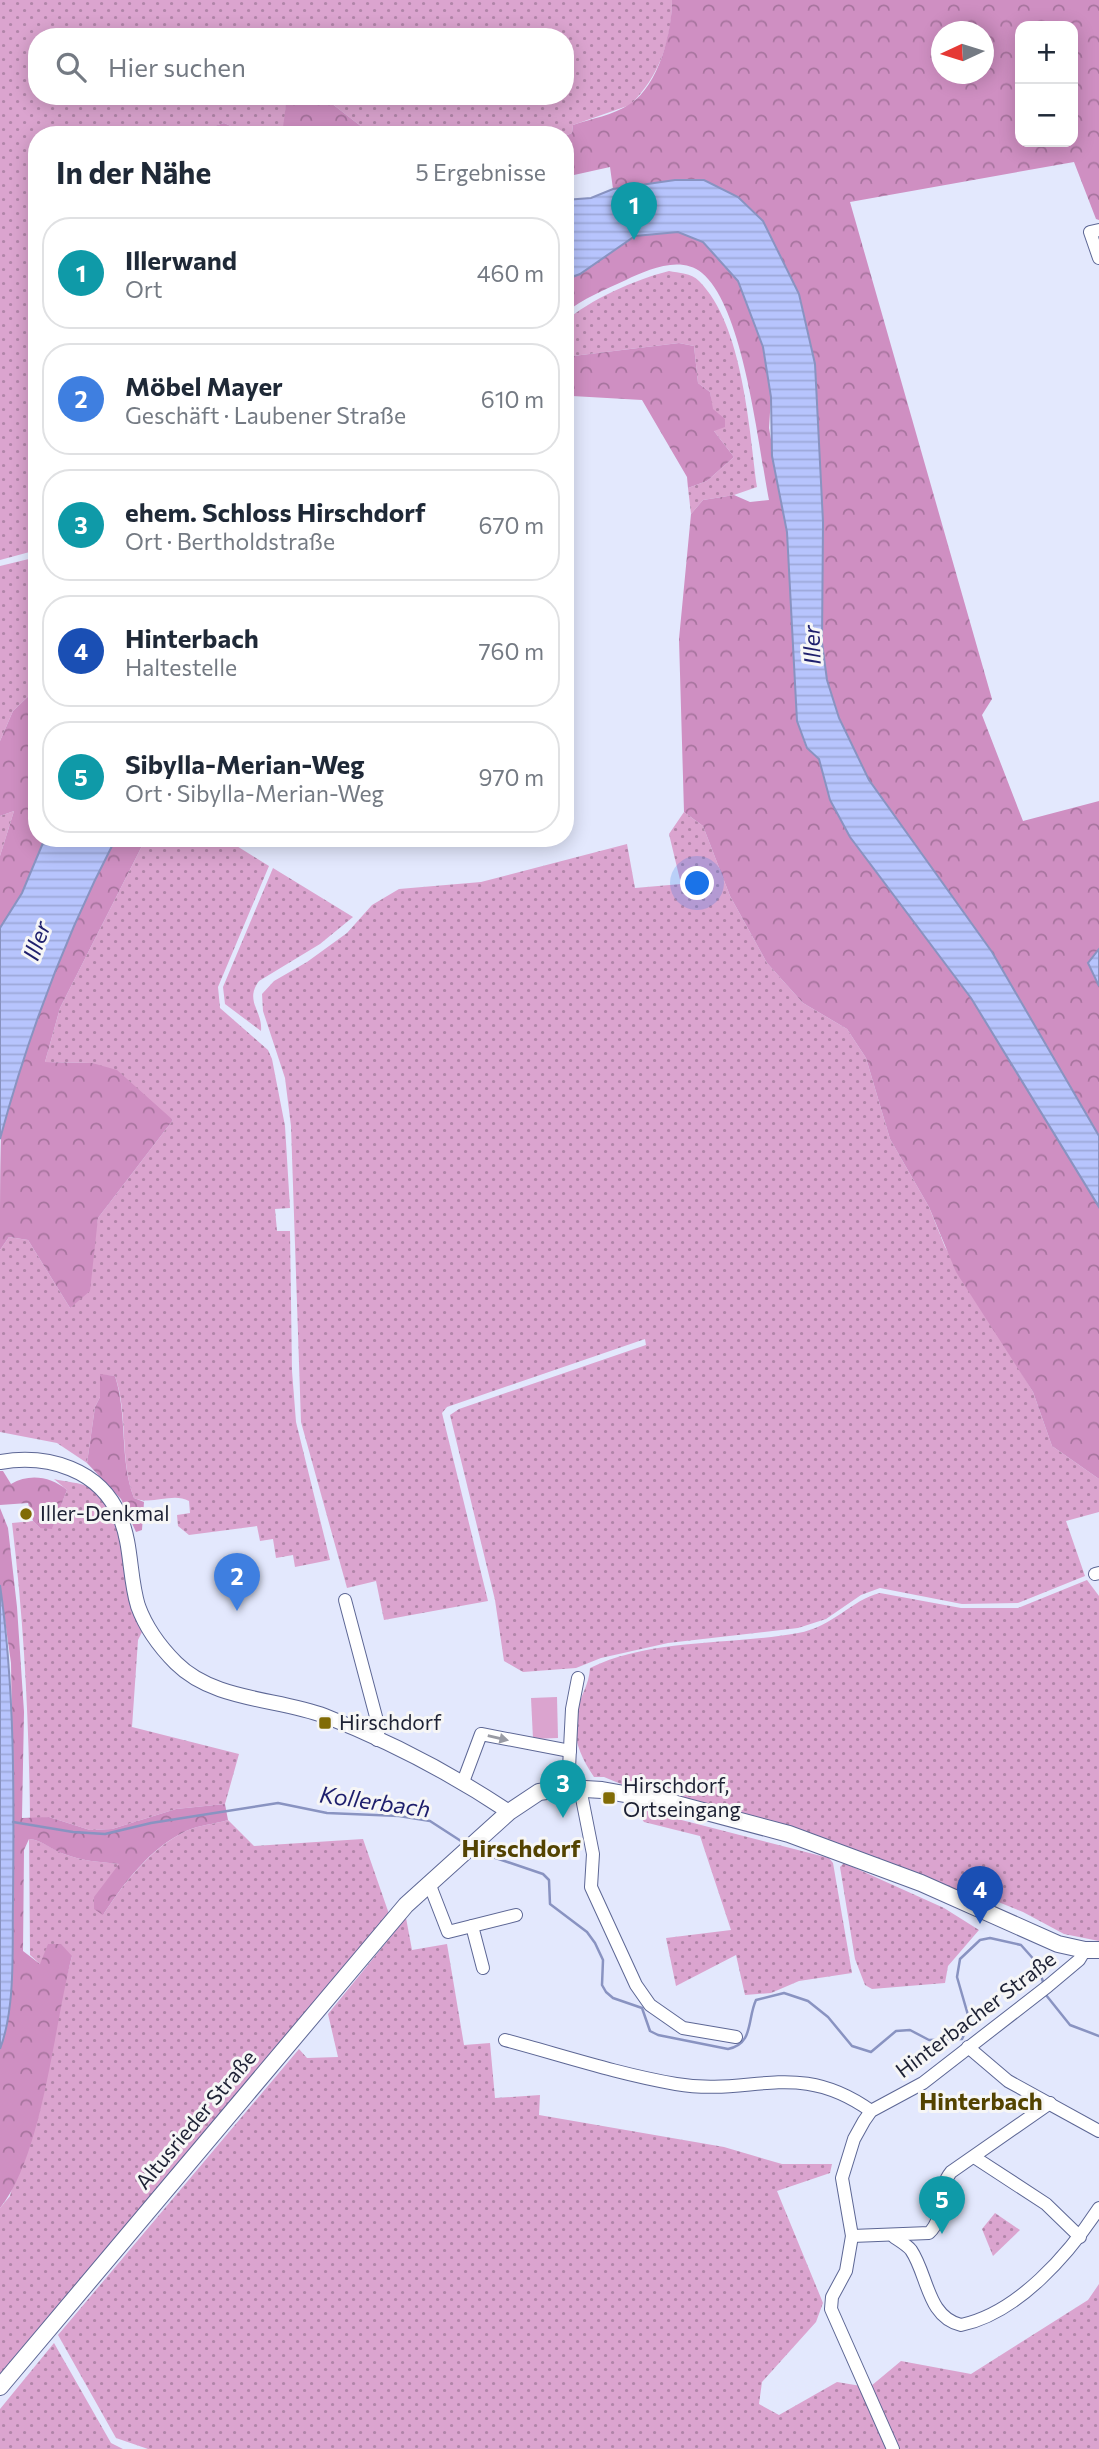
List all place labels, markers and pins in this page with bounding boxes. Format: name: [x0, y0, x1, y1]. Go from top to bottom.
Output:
pin: 1: [611, 182, 657, 240]
place label: Iller-Denkmal: [40, 1500, 169, 1525]
marker: Iller-Denkmal: [18, 1506, 34, 1522]
pin: 2: [214, 1553, 260, 1611]
place label: Hirschdorf: [339, 1709, 442, 1734]
marker: Hirschdorf: [317, 1715, 333, 1731]
pin: 3: [540, 1760, 586, 1818]
place label: Hirschdorf, Ortseingang: [623, 1772, 741, 1821]
marker: Hirschdorf, Ortseingang: [601, 1790, 617, 1806]
pin: 4: [957, 1866, 1003, 1924]
pin: 5: [919, 2176, 965, 2234]

